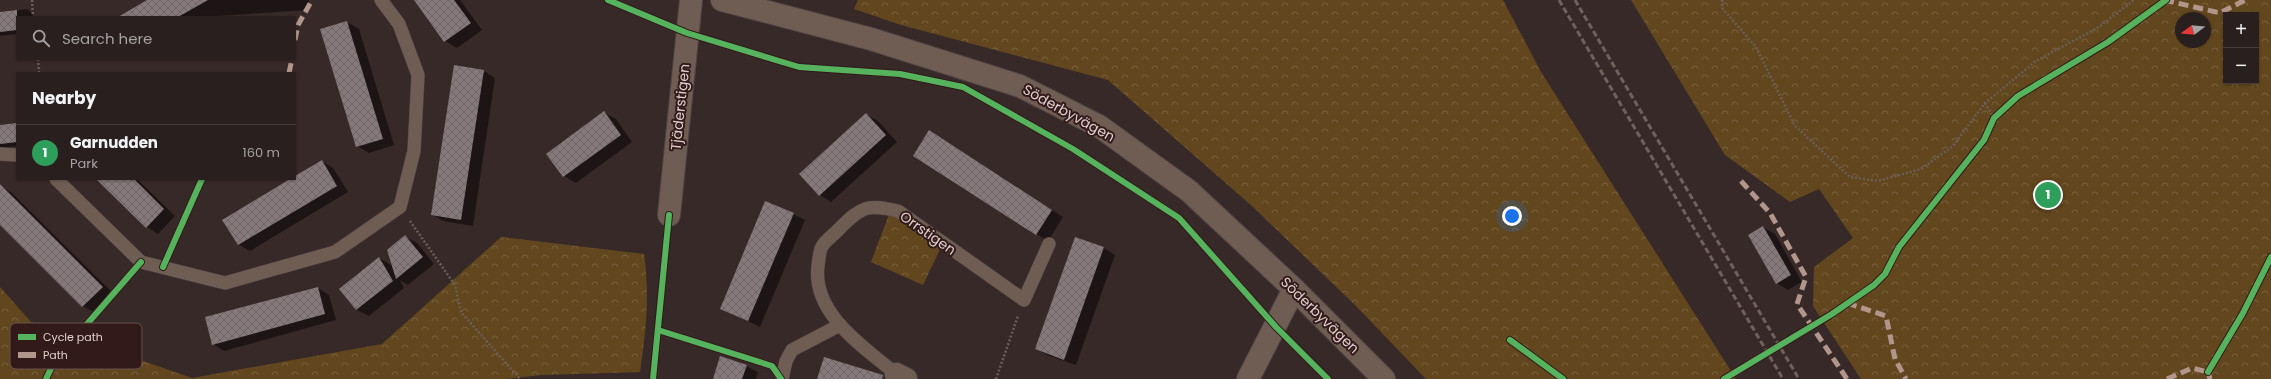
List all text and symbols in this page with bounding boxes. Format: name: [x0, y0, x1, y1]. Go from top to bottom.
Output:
north arrow: [2175, 12, 2211, 48]
map controls: [2223, 12, 2259, 84]
button: +: [2223, 12, 2259, 48]
search box: [16, 16, 296, 60]
icon: search: [30, 27, 52, 49]
text: Search here: [62, 28, 152, 49]
button: −: [2223, 48, 2259, 84]
street label: Tjäderstigen: [666, 63, 694, 151]
street label: Söderbyvägen: [1019, 79, 1119, 147]
text: Nearby: [32, 86, 96, 110]
text: Garnudden: [70, 132, 158, 153]
text: 1: [43, 143, 47, 162]
text: 160 m: [243, 143, 280, 162]
text: Park: [70, 154, 98, 173]
pin: 1: [2035, 180, 2061, 210]
street label: Orrstigen: [896, 206, 960, 260]
your location: [1502, 206, 1522, 226]
street label: Söderbyvägen: [1276, 272, 1364, 358]
legend: [10, 323, 142, 369]
text: Cycle path: [43, 329, 103, 345]
text: Path: [43, 347, 68, 363]

